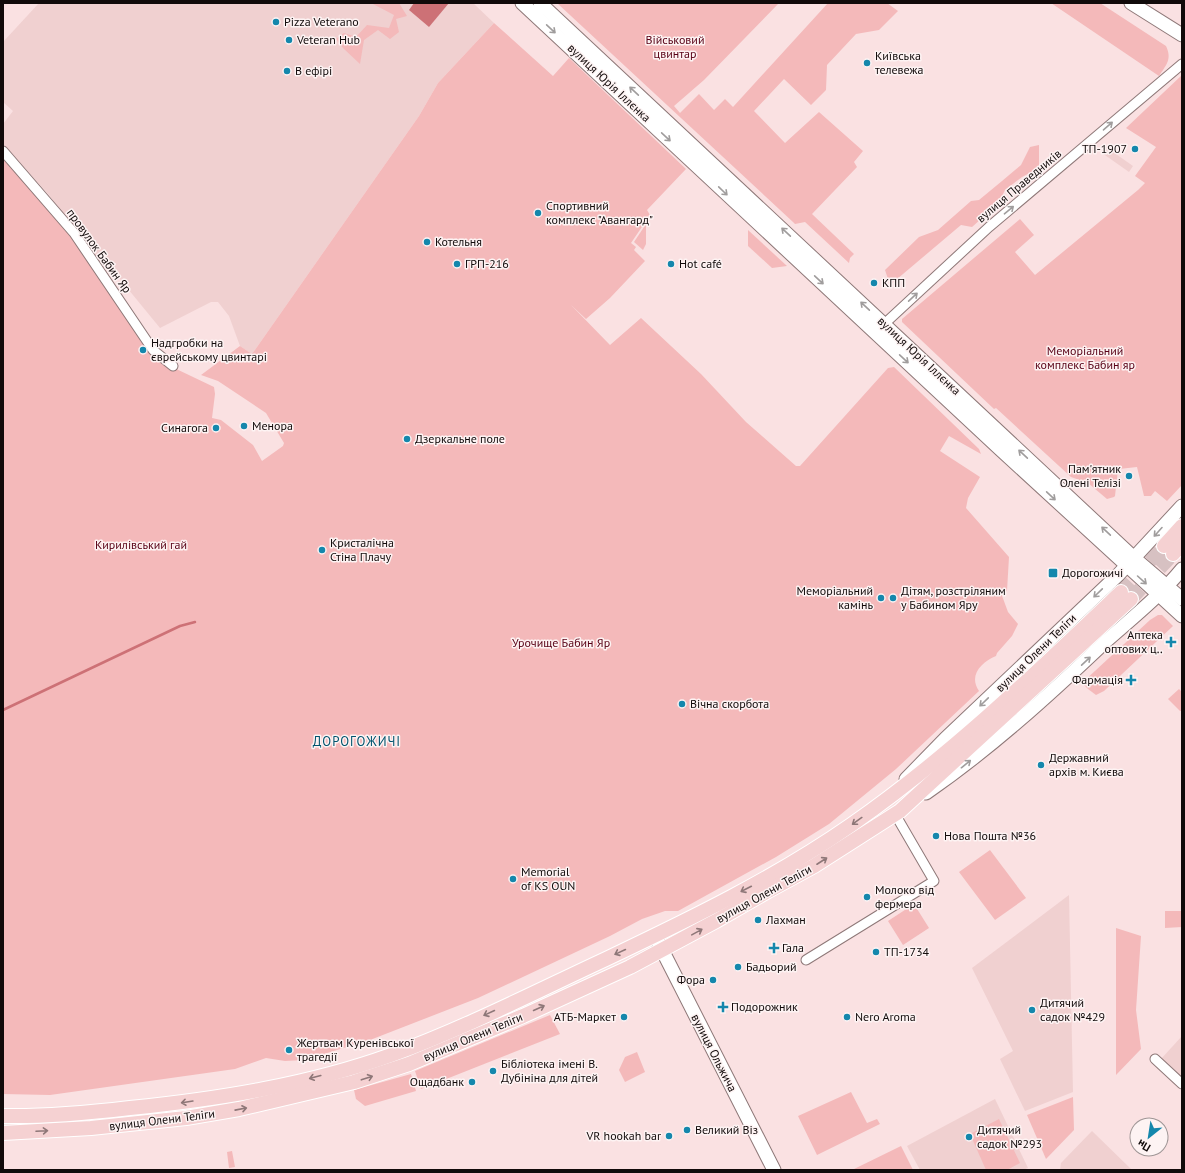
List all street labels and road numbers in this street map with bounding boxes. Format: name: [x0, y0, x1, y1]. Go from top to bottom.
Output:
street label: вулиця Юрія Іллєнка: [565, 40, 654, 125]
street label: вулиця Праведників: [973, 146, 1064, 225]
street label: провулок Бабин Яр: [64, 206, 135, 296]
street label: вулиця Юрія Іллєнка: [875, 313, 964, 398]
street label: вулиця Олени Теліги: [992, 610, 1079, 695]
street label: вулиця Олени Теліги: [714, 861, 814, 926]
street label: вулиця Олени Теліги: [421, 1009, 525, 1064]
street label: вулиця Ольжича: [688, 1011, 740, 1094]
street label: вулиця Олени Теліги: [108, 1106, 216, 1133]

